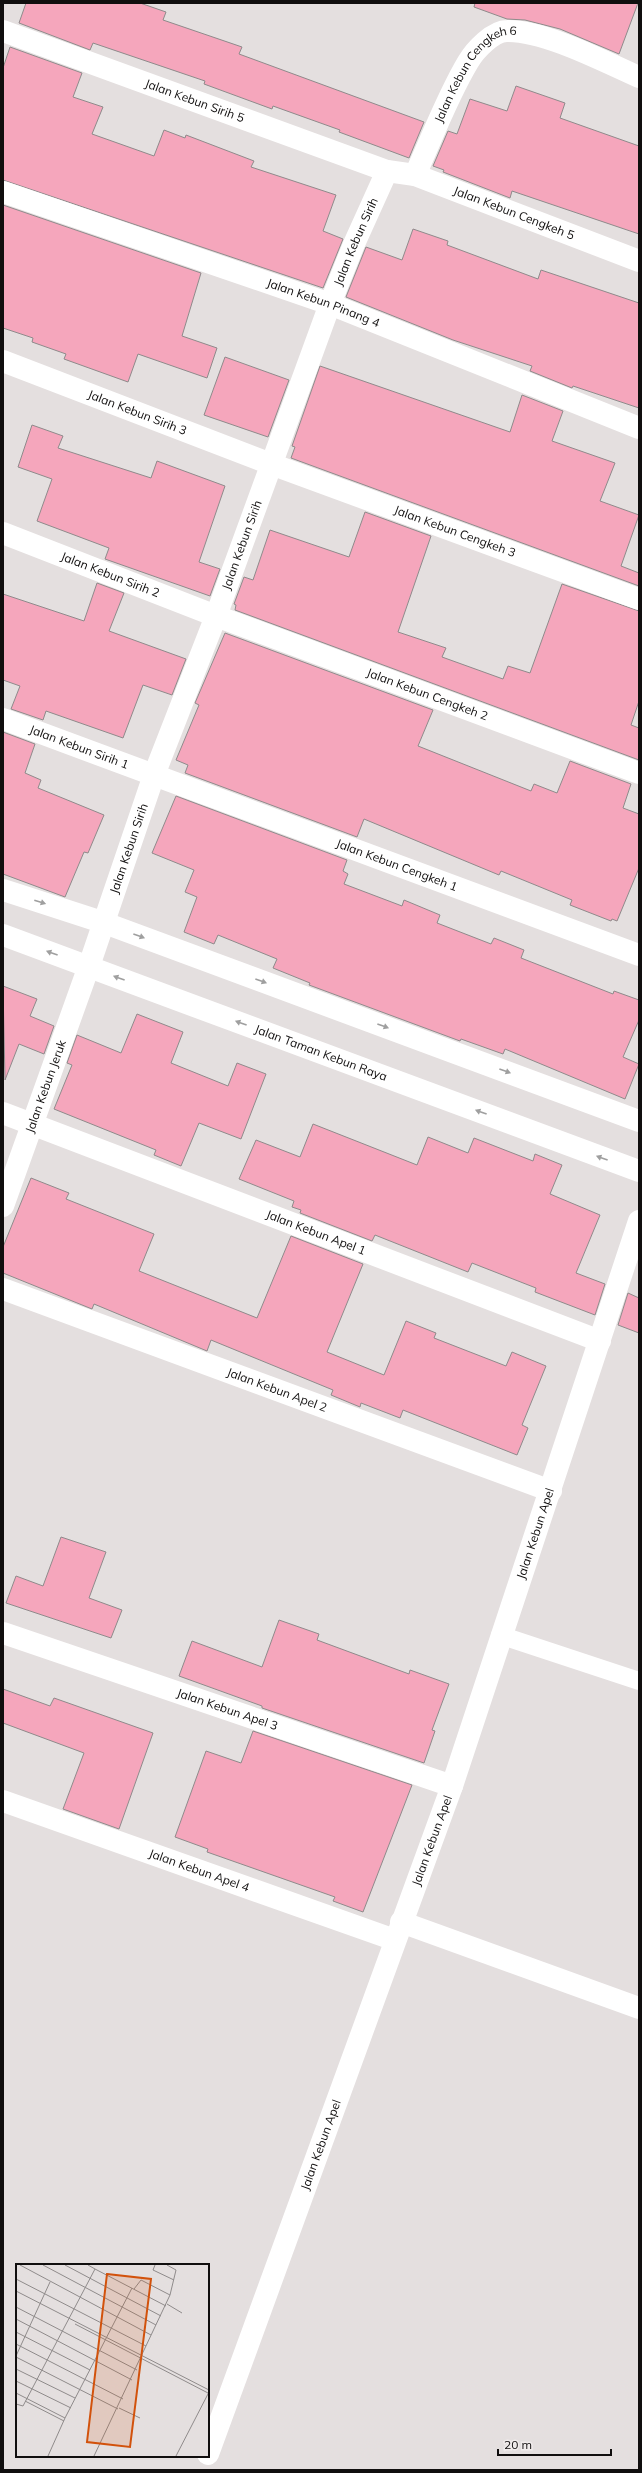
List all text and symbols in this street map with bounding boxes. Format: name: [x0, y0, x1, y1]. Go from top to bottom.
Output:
street label: Jalan Kebun Cengkeh 6: [431, 23, 517, 125]
street label: Jalan Kebun Sirih 5: [143, 75, 247, 125]
street label: Jalan Kebun Cengkeh 5: [452, 183, 577, 243]
street label: Jalan Kebun Sirih: [330, 195, 381, 288]
street label: Jalan Kebun Pinang 4: [265, 275, 382, 330]
street label: Jalan Kebun Sirih 3: [86, 386, 189, 438]
street label: Jalan Kebun Sirih: [218, 498, 265, 592]
street label: Jalan Kebun Cengkeh 3: [392, 502, 518, 560]
street label: Jalan Kebun Sirih 2: [59, 548, 162, 600]
street label: Jalan Kebun Cengkeh 2: [365, 665, 490, 723]
street label: Jalan Kebun Sirih 1: [27, 721, 131, 772]
street label: Jalan Kebun Sirih: [106, 801, 151, 895]
street label: Jalan Kebun Cengkeh 1: [334, 835, 460, 894]
one-way arrow: [34, 899, 46, 905]
one-way arrow: [133, 933, 145, 939]
one-way arrow: [46, 950, 58, 956]
one-way arrow: [112, 974, 124, 980]
one-way arrow: [255, 978, 267, 984]
one-way arrow: [234, 1020, 246, 1026]
street label: Jalan Taman Kebun Raya: [253, 1021, 389, 1084]
one-way arrow: [377, 1023, 389, 1029]
street label: Jalan Kebun Jeruk: [22, 1037, 69, 1135]
one-way arrow: [499, 1069, 511, 1075]
one-way arrow: [474, 1109, 486, 1115]
one-way arrow: [596, 1154, 608, 1160]
street label: Jalan Kebun Apel 1: [264, 1206, 368, 1258]
street label: Jalan Kebun Apel 2: [225, 1364, 329, 1415]
street label: Jalan Kebun Apel: [513, 1486, 557, 1581]
street label: Jalan Kebun Apel 3: [175, 1685, 280, 1733]
street label: Jalan Kebun Apel: [408, 1793, 455, 1888]
street label: Jalan Kebun Apel 4: [147, 1845, 251, 1895]
street label: Jalan Kebun Apel: [297, 2098, 344, 2192]
inset map: [16, 2264, 209, 2457]
scale bar: [498, 2431, 611, 2457]
text: 20 m: [504, 2437, 532, 2452]

